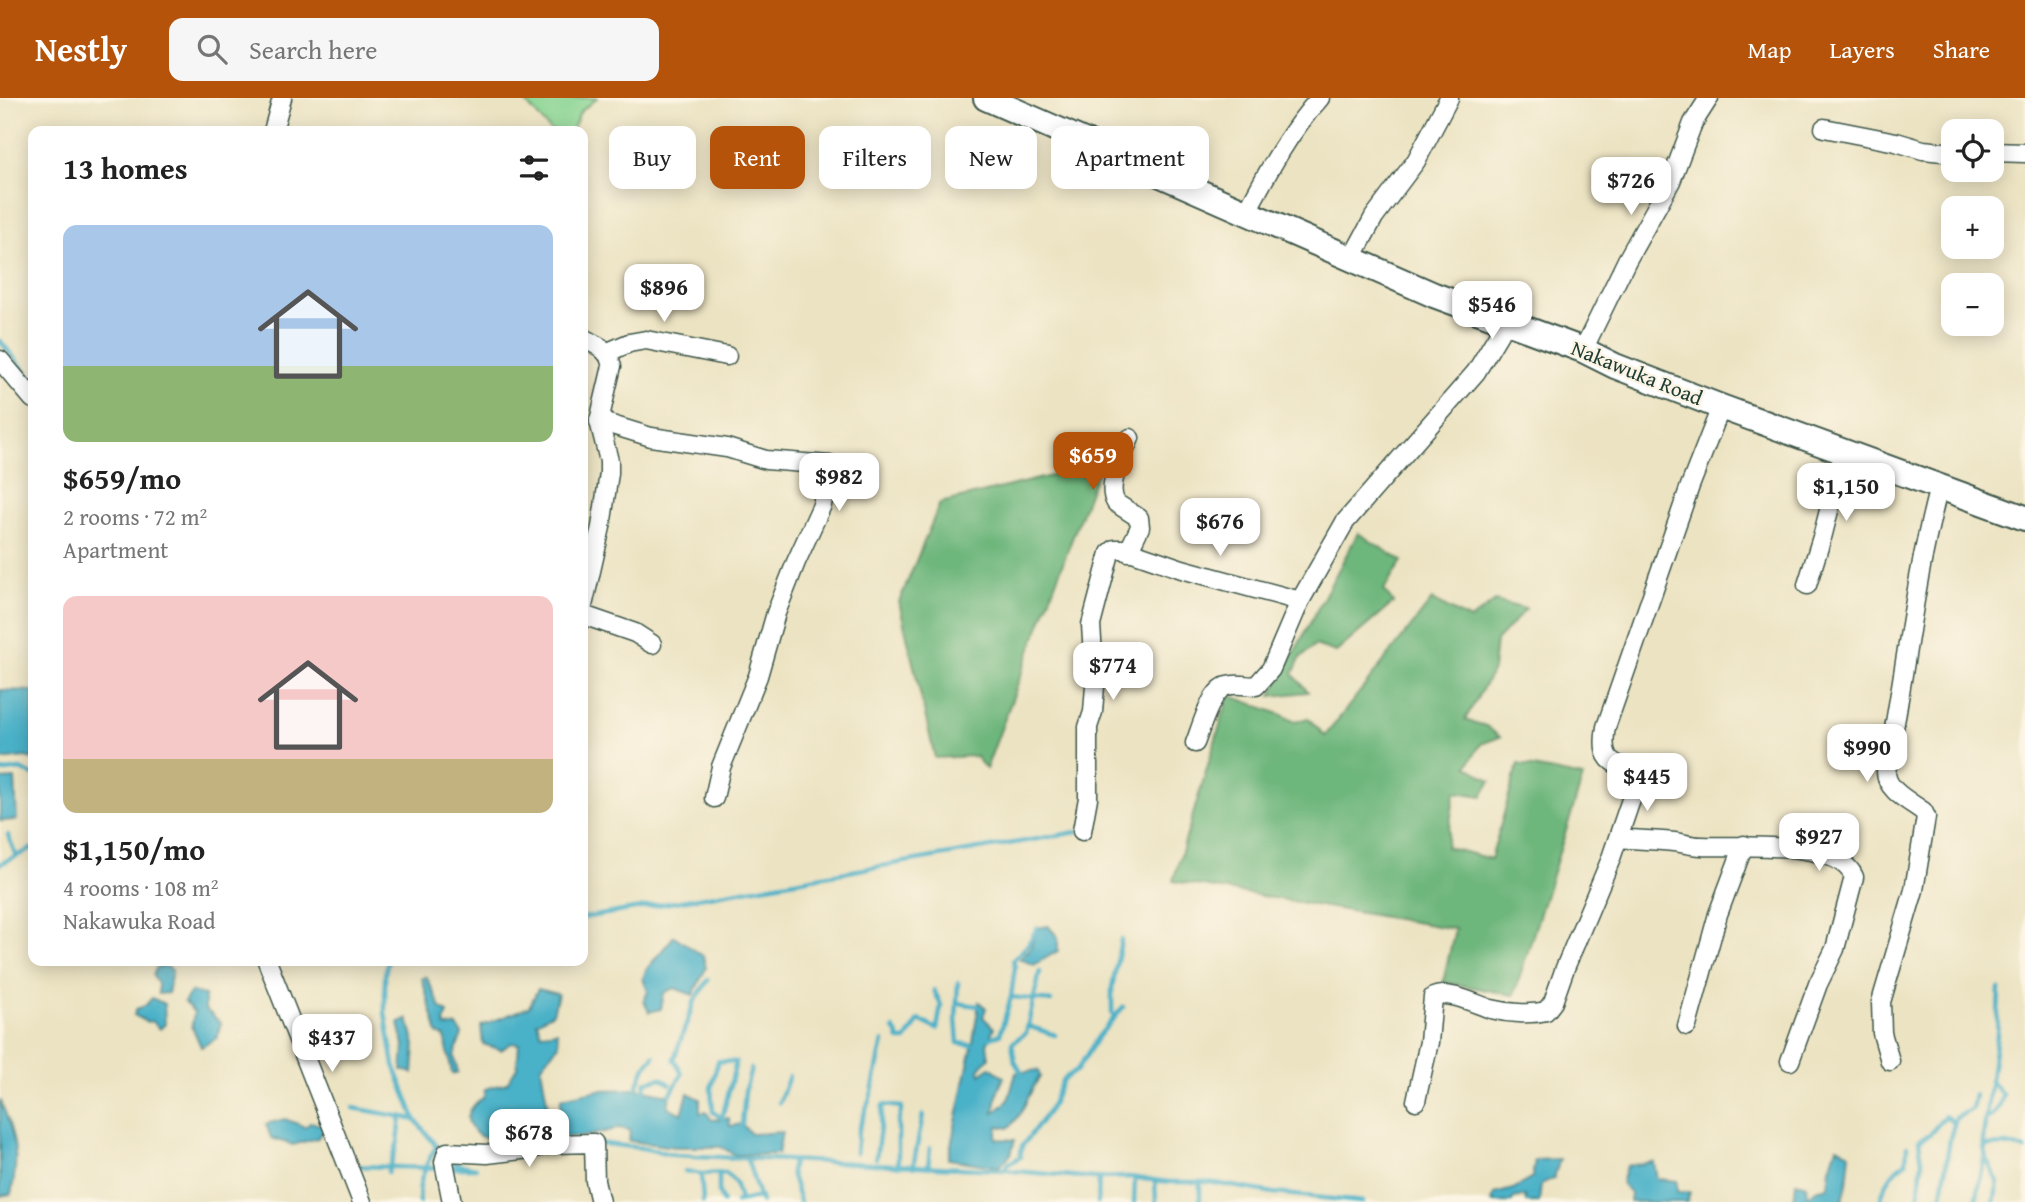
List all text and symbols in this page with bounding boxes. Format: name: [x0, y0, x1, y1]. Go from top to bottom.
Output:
search box: [169, 18, 659, 81]
text: Nestly: [35, 25, 127, 73]
icon: search: [193, 30, 231, 68]
text: Search here: [249, 30, 377, 69]
text: Map: [1748, 32, 1791, 67]
text: Layers: [1829, 32, 1895, 67]
text: Share: [1933, 32, 1990, 67]
map controls: [1941, 119, 2004, 336]
button: locate: [1941, 119, 2004, 182]
chip: Buy: [609, 126, 696, 189]
chip: Rent: [710, 126, 805, 189]
chip: Filters: [819, 126, 931, 189]
chip: New: [945, 126, 1037, 189]
chip: Apartment: [1051, 126, 1209, 189]
text: 13 homes: [63, 146, 188, 190]
icon: filters: [515, 149, 553, 187]
pin: $726: [1590, 158, 1672, 217]
text: $726: [1607, 163, 1655, 196]
button: +: [1941, 196, 2004, 259]
pin: $896: [623, 264, 705, 324]
text: $896: [640, 270, 688, 303]
icon: home: [245, 271, 371, 397]
button: −: [1941, 273, 2004, 336]
pin: $546: [1451, 282, 1533, 341]
text: $546: [1468, 287, 1516, 320]
street label: Nakawuka Road: [1567, 332, 1708, 413]
pin: $659: [1052, 432, 1134, 492]
text: $659: [1069, 438, 1117, 471]
pin: $982: [798, 454, 880, 513]
text: $659/mo: [63, 456, 181, 500]
text: $982: [815, 459, 863, 492]
pin: $1,150: [1789, 464, 1903, 523]
text: $1,150: [1813, 469, 1879, 502]
pin: $676: [1179, 498, 1261, 558]
text: 2 rooms · 72 m²: [63, 500, 207, 533]
text: $676: [1196, 504, 1244, 537]
text: Apartment: [63, 533, 168, 566]
icon: home: [245, 642, 371, 768]
pin: $774: [1072, 642, 1154, 702]
text: $774: [1089, 648, 1137, 681]
pin: $990: [1826, 724, 1908, 784]
text: $990: [1843, 730, 1891, 763]
pin: $445: [1606, 754, 1688, 813]
text: $445: [1623, 759, 1671, 792]
pin: $927: [1778, 814, 1860, 873]
text: $927: [1795, 819, 1843, 852]
text: $1,150/mo: [63, 827, 205, 871]
text: 4 rooms · 108 m²: [63, 871, 218, 904]
text: Nakawuka Road: [63, 904, 216, 937]
pin: $437: [291, 1014, 373, 1074]
text: $437: [308, 1020, 356, 1053]
pin: $678: [488, 1110, 570, 1169]
text: $678: [505, 1115, 553, 1148]

